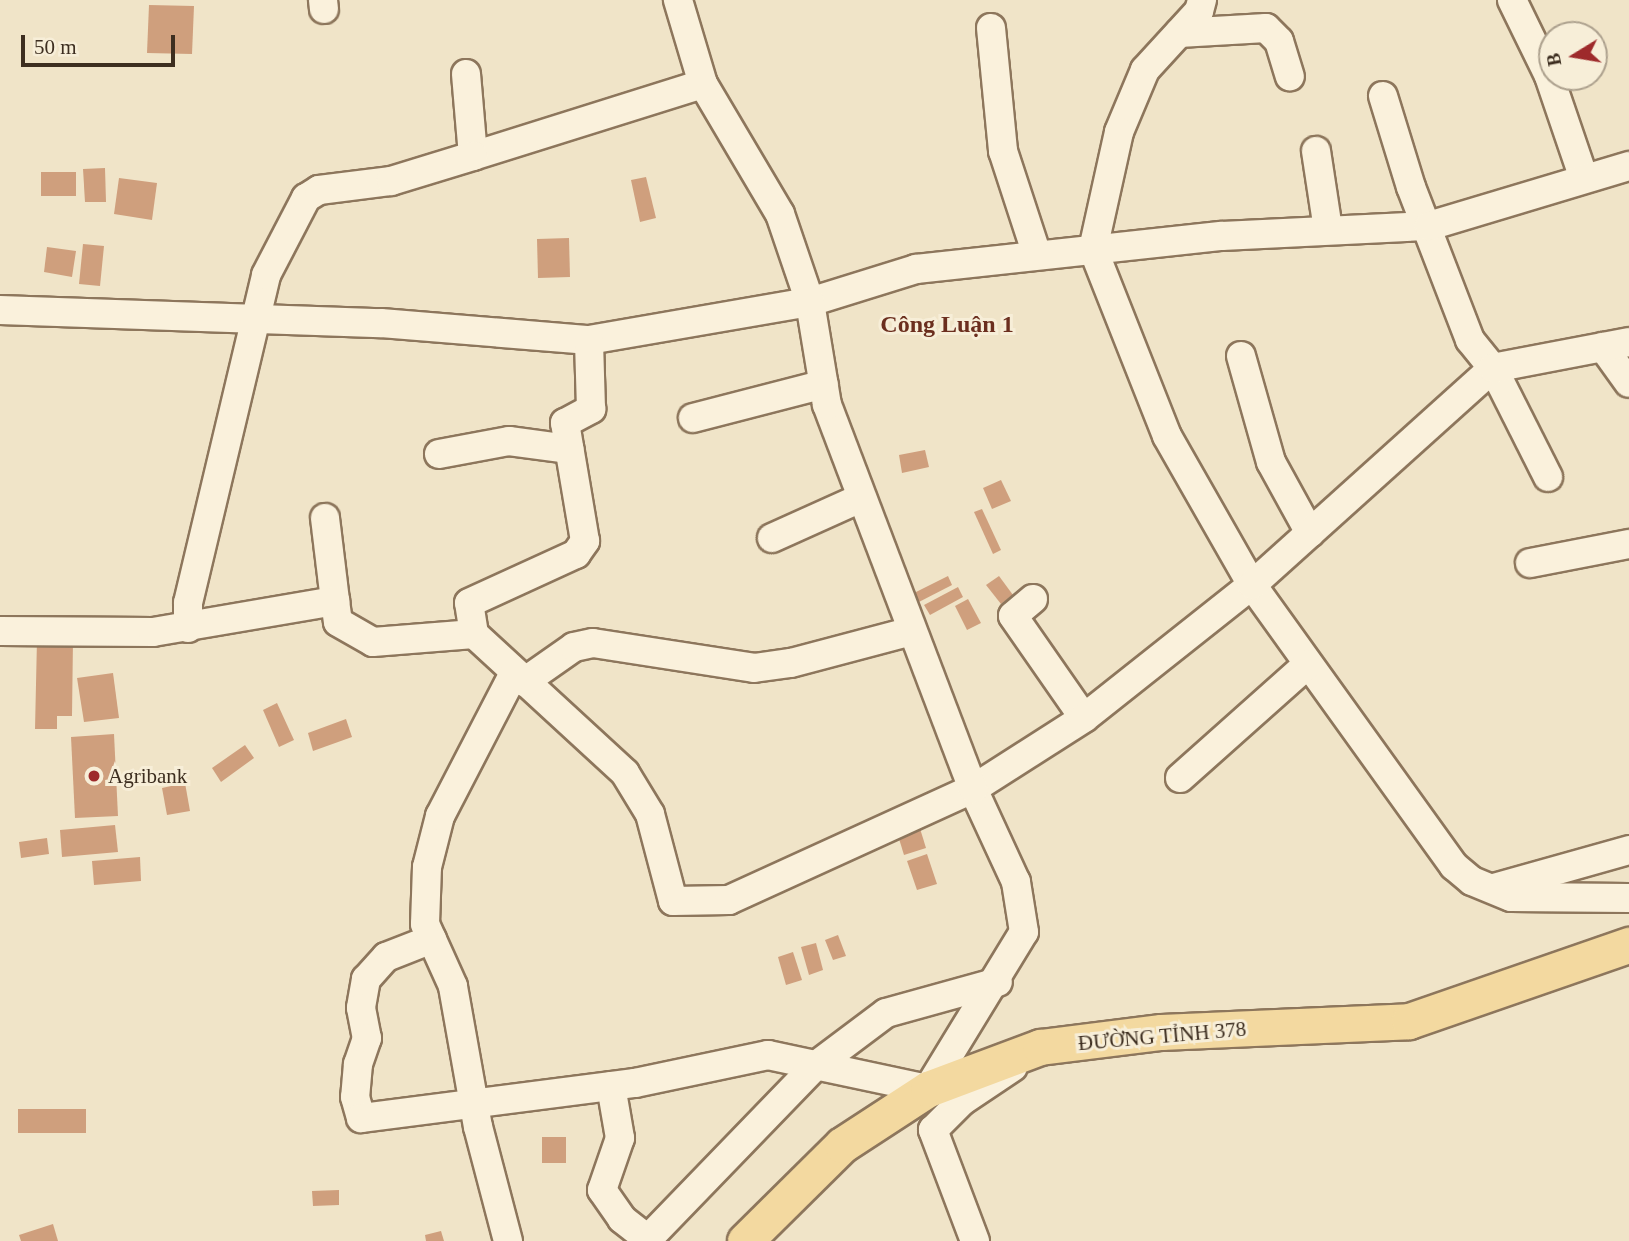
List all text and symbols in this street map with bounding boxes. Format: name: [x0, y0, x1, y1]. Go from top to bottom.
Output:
scale bar: [24, 21, 178, 65]
north arrow: [1538, 21, 1608, 91]
text: 50 m: [34, 35, 77, 59]
text: B: [1542, 51, 1565, 68]
district label: Công Luận 1: [880, 311, 1014, 339]
place label: Agribank: [108, 763, 187, 789]
marker: Agribank: [86, 768, 102, 784]
street label: ĐƯỜNG TỈNH 378: [1077, 1016, 1247, 1056]

